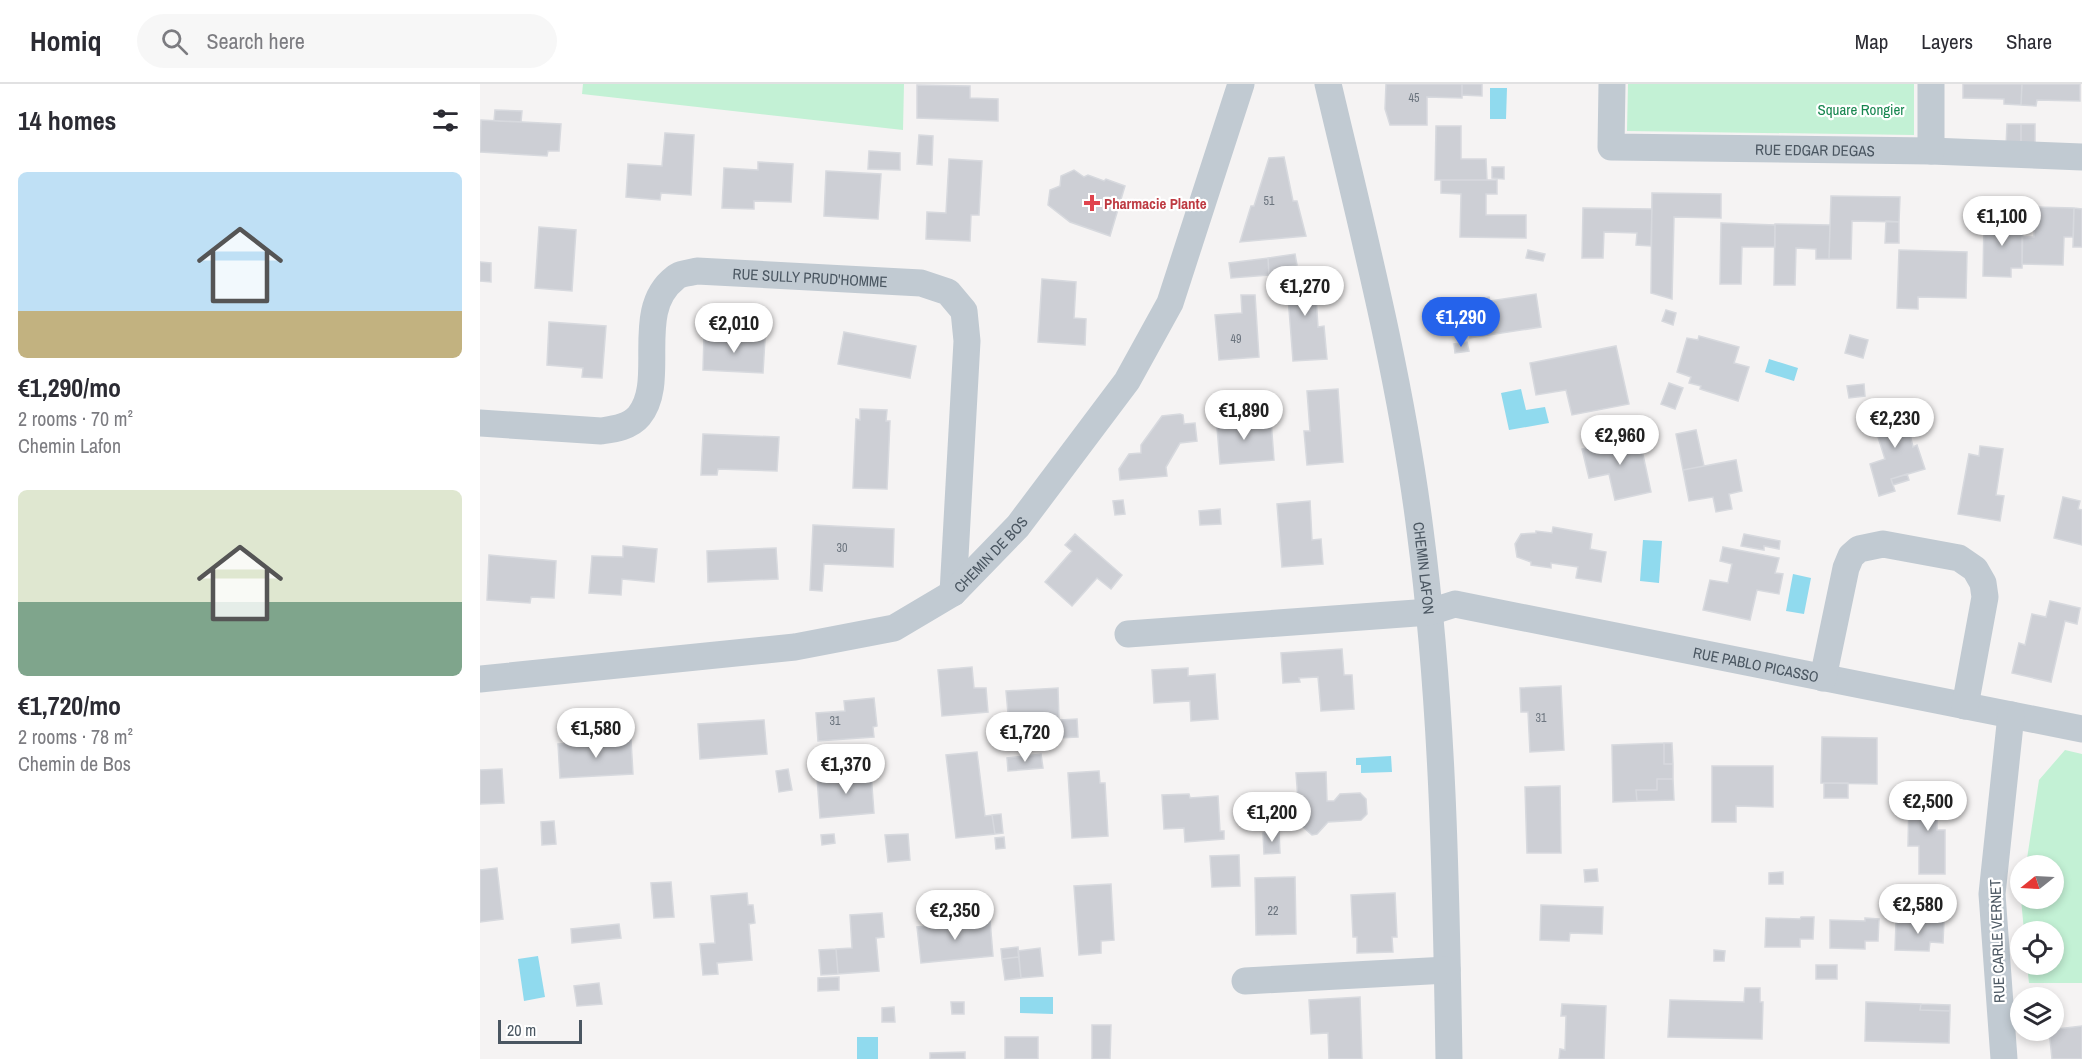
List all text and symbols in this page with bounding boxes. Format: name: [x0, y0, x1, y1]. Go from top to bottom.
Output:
search box: [137, 14, 557, 68]
text: Homiq: [30, 22, 101, 60]
icon: search: [158, 25, 191, 58]
text: Search here: [206, 26, 305, 56]
text: Map: [1855, 27, 1888, 56]
text: Layers: [1921, 27, 1973, 56]
text: Share: [2006, 27, 2052, 56]
house number: 45: [1409, 90, 1420, 106]
park label: Square Rongier: [1818, 99, 1904, 120]
text: 14 homes: [18, 103, 116, 138]
icon: filters: [429, 104, 462, 137]
street label: RUE EDGAR DEGAS: [1755, 138, 1875, 161]
place label: Pharmacie Plante: [1104, 193, 1207, 214]
house number: 51: [1264, 193, 1275, 209]
marker: Pharmacie Plante: [1085, 196, 1099, 210]
pin: €1,100: [1953, 196, 2051, 247]
text: €1,100: [1977, 202, 2027, 229]
icon: home: [186, 211, 294, 319]
street label: RUE SULLY PRUD'HOMME: [732, 262, 888, 292]
pin: €1,270: [1256, 266, 1354, 317]
text: €1,270: [1280, 272, 1330, 299]
pin: €1,290: [1412, 297, 1510, 348]
pin: €2,010: [685, 303, 783, 354]
text: €1,290: [1436, 303, 1486, 330]
text: €2,010: [709, 309, 759, 336]
house number: 49: [1231, 331, 1241, 347]
text: €1,290/mo: [18, 370, 121, 405]
pin: €1,890: [1195, 390, 1293, 441]
text: €1,890: [1219, 396, 1269, 423]
pin: €2,230: [1846, 398, 1944, 449]
text: €2,230: [1870, 404, 1920, 431]
text: 2 rooms · 70 m²: [18, 405, 133, 432]
pin: €2,960: [1571, 415, 1669, 466]
text: €2,960: [1595, 421, 1645, 448]
text: Chemin Lafon: [18, 432, 121, 459]
street label: CHEMIN DE BOS: [949, 512, 1032, 597]
street label: CHEMIN LAFON: [1409, 521, 1440, 615]
icon: home: [186, 529, 294, 637]
house number: 30: [837, 540, 847, 556]
street label: RUE PABLO PICASSO: [1691, 641, 1821, 687]
text: €1,720/mo: [18, 688, 121, 723]
pin: €1,580: [547, 708, 645, 759]
house number: 31: [1536, 710, 1547, 726]
pin: €1,720: [976, 712, 1074, 763]
house number: 31: [830, 713, 841, 729]
text: €1,580: [571, 714, 621, 741]
text: €1,720: [1000, 718, 1050, 745]
text: 2 rooms · 78 m²: [18, 723, 133, 750]
pin: €1,370: [797, 744, 895, 795]
text: Chemin de Bos: [18, 750, 131, 777]
text: €1,370: [821, 750, 871, 777]
pin: €2,500: [1879, 781, 1977, 832]
text: €2,500: [1903, 787, 1953, 814]
pin: €1,200: [1223, 792, 1321, 843]
text: €1,200: [1247, 798, 1297, 825]
north arrow: [2010, 855, 2064, 909]
map controls: [2010, 855, 2064, 1041]
street label: RUE CARLE VERNET: [1984, 878, 2010, 1003]
pin: €2,580: [1869, 884, 1967, 935]
pin: €2,350: [906, 890, 1004, 941]
text: €2,580: [1893, 890, 1943, 917]
text: €2,350: [930, 896, 980, 923]
house number: 22: [1268, 903, 1278, 919]
button: locate: [2010, 921, 2064, 975]
button: layers: [2010, 987, 2064, 1041]
scale bar: [498, 1017, 582, 1044]
text: 20 m: [507, 1019, 536, 1041]

